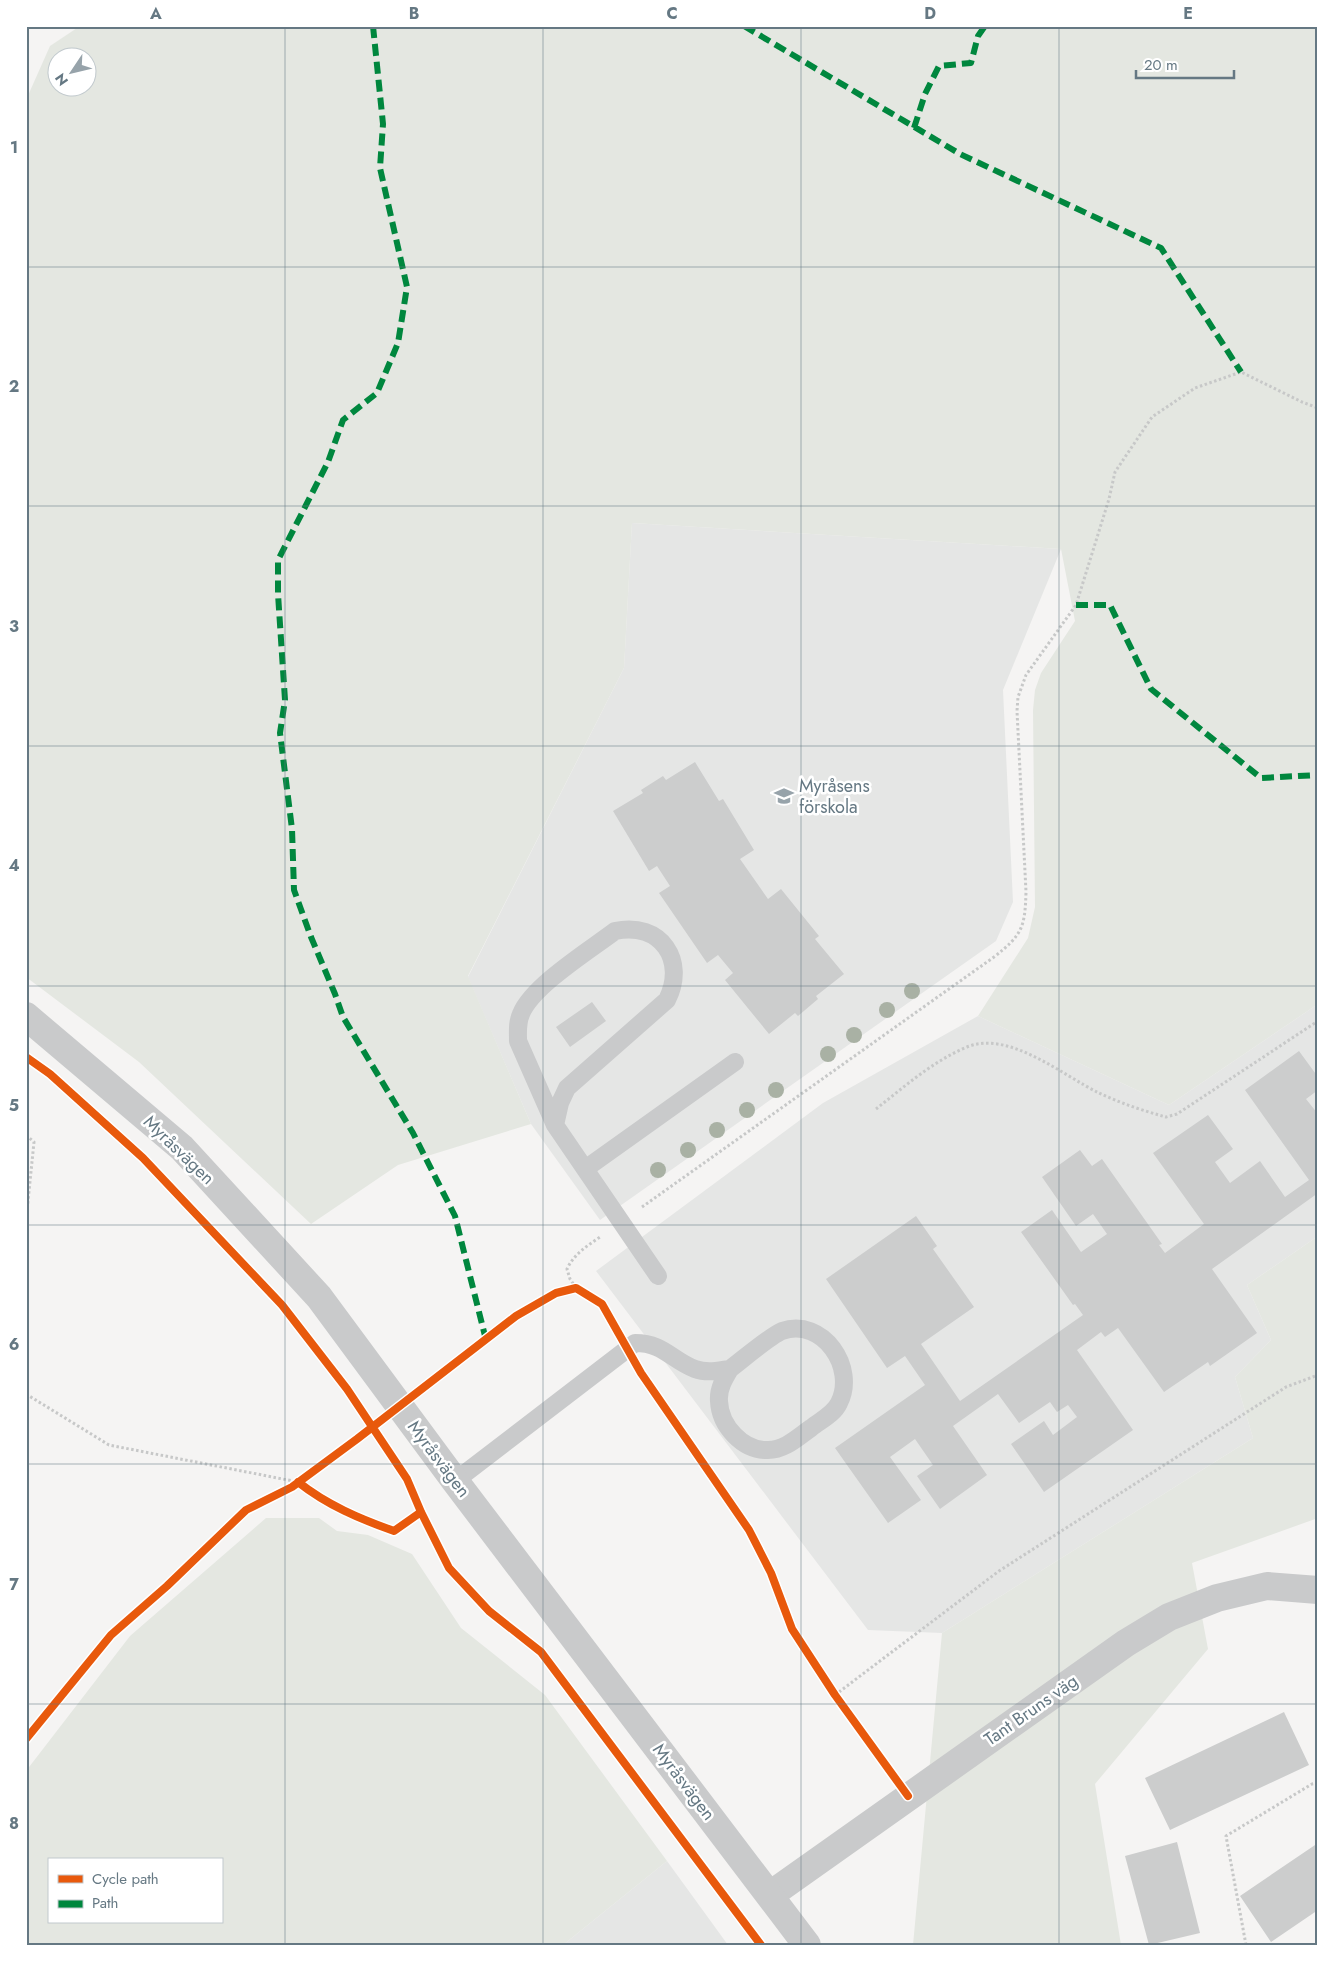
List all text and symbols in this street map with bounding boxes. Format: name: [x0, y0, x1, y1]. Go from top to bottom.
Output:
text: A: [149, 2, 162, 25]
text: B: [409, 2, 419, 25]
text: C: [666, 2, 678, 25]
text: D: [924, 2, 936, 25]
text: E: [1183, 2, 1193, 25]
north arrow: [48, 48, 98, 98]
scale bar: [1136, 48, 1234, 80]
text: 20 m: [1144, 54, 1178, 76]
text: N: [50, 69, 73, 90]
text: 1: [10, 136, 18, 159]
text: 2: [9, 375, 19, 398]
text: 3: [9, 615, 19, 638]
place label: Myråsens förskola: [799, 773, 870, 820]
school or university icon: Myråsens förskola: [773, 785, 795, 807]
text: 4: [8, 854, 20, 877]
text: 5: [9, 1094, 19, 1117]
street label: Myråsvägen: [138, 1109, 220, 1191]
text: 6: [9, 1333, 19, 1356]
street label: Myråsvägen: [401, 1415, 477, 1503]
text: 7: [9, 1573, 19, 1596]
street label: Tant Bruns väg: [979, 1668, 1083, 1752]
street label: Myråsvägen: [646, 1738, 722, 1826]
text: 8: [9, 1812, 19, 1835]
legend: [48, 1858, 222, 1924]
text: Cycle path: [92, 1868, 159, 1890]
text: Path: [92, 1892, 118, 1914]

